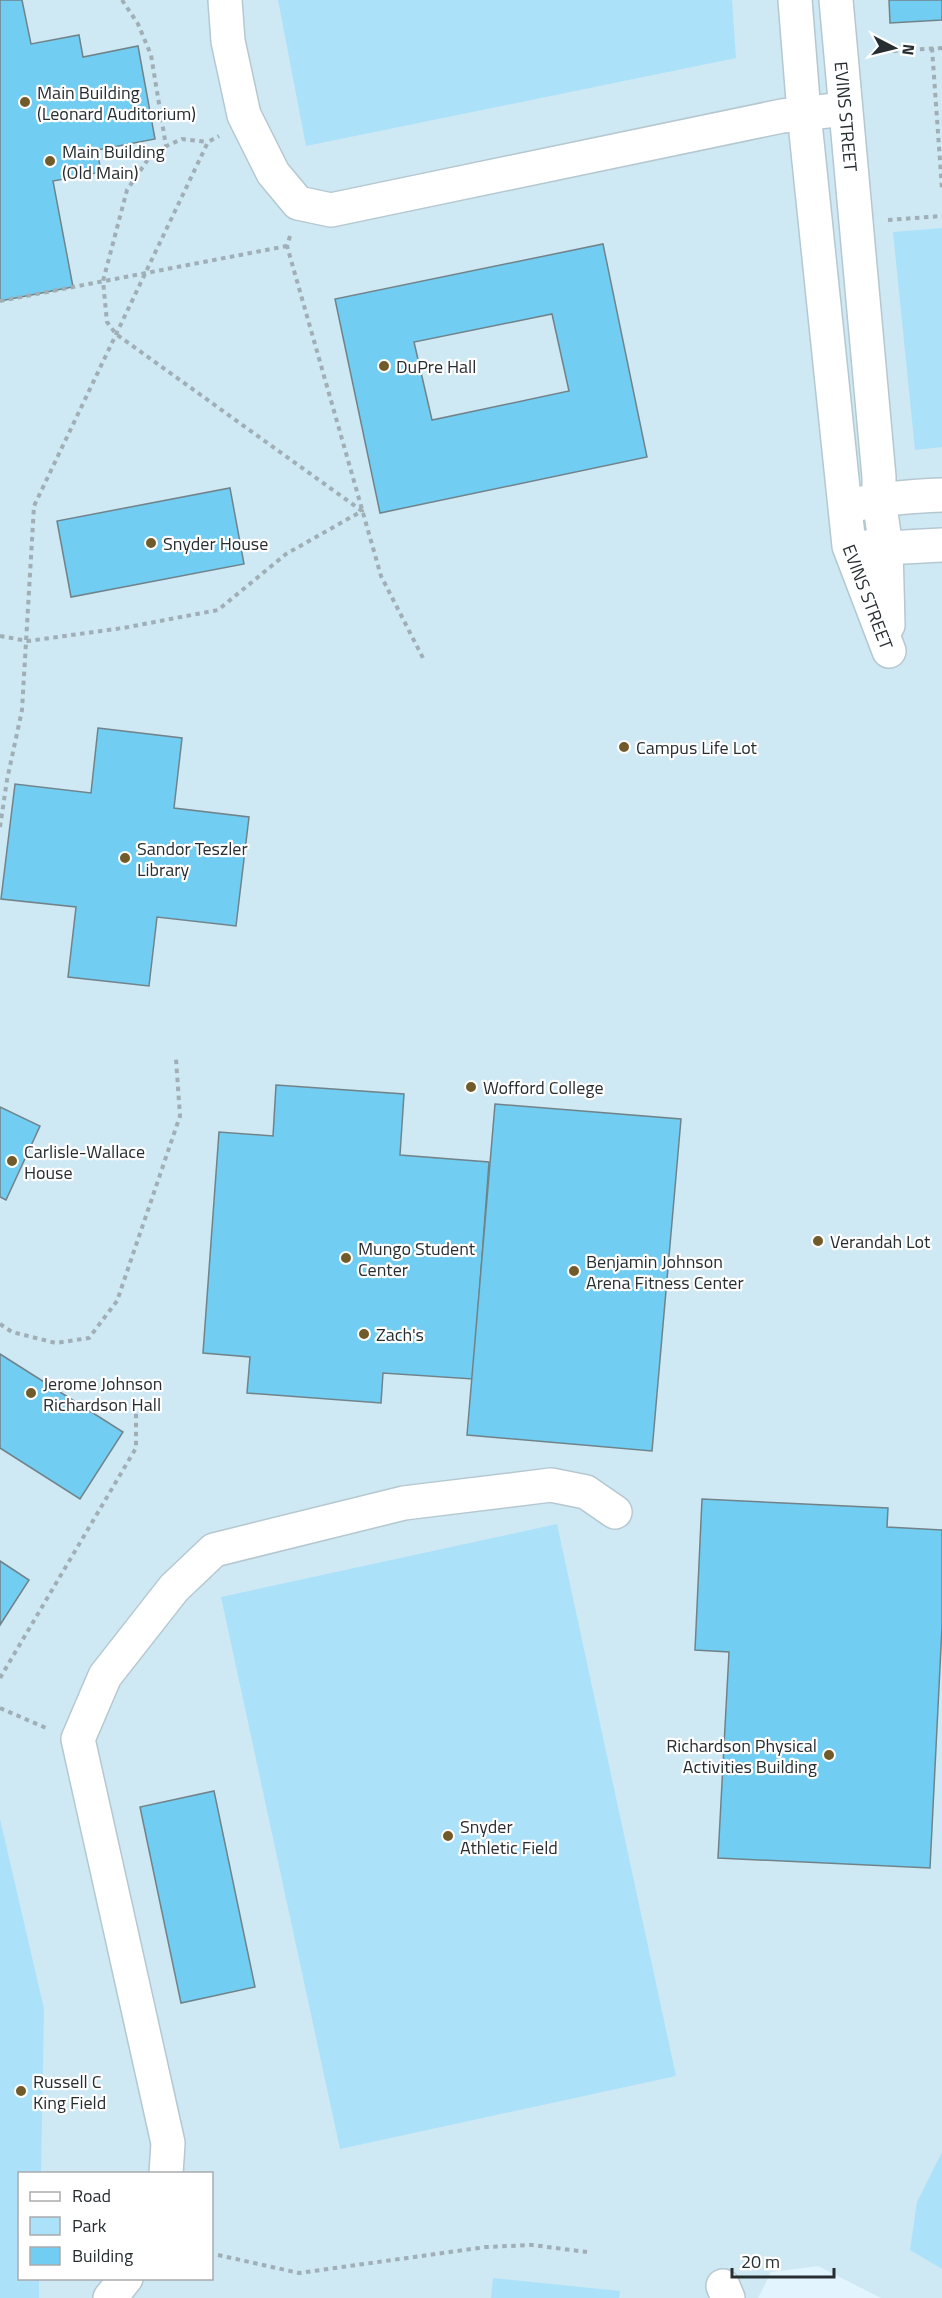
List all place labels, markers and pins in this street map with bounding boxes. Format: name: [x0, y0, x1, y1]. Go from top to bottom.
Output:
place label: Main Building (Leonard Auditorium): [37, 79, 196, 127]
marker: Main Building (Leonard Auditorium): [18, 95, 32, 109]
place label: Main Building (Old Main): [62, 138, 165, 186]
marker: Main Building (Old Main): [43, 154, 57, 168]
place label: DuPre Hall: [396, 353, 476, 380]
marker: DuPre Hall: [377, 359, 391, 373]
place label: Snyder House: [163, 530, 268, 557]
marker: Snyder House: [144, 536, 158, 550]
place label: Campus Life Lot: [636, 734, 758, 761]
marker: Campus Life Lot: [617, 740, 631, 754]
place label: Sandor Teszler Library: [137, 835, 248, 883]
marker: Sandor Teszler Library: [118, 851, 132, 865]
place label: Wofford College: [483, 1074, 604, 1101]
marker: Wofford College: [464, 1080, 478, 1094]
place label: Carlisle-Wallace House: [24, 1138, 145, 1186]
marker: Carlisle-Wallace House: [5, 1154, 19, 1168]
place label: Verandah Lot: [830, 1228, 931, 1255]
marker: Verandah Lot: [811, 1234, 825, 1248]
place label: Mungo Student Center: [358, 1235, 476, 1283]
place label: Benjamin Johnson Arena Fitness Center: [586, 1248, 744, 1296]
marker: Mungo Student Center: [339, 1251, 353, 1265]
marker: Benjamin Johnson Arena Fitness Center: [567, 1264, 581, 1278]
place label: Zach's: [376, 1321, 424, 1348]
marker: Zach's: [357, 1327, 371, 1341]
place label: Jerome Johnson Richardson Hall: [43, 1370, 162, 1418]
marker: Jerome Johnson Richardson Hall: [24, 1386, 38, 1400]
place label: Richardson Physical Activities Building: [666, 1732, 817, 1780]
marker: Richardson Physical Activities Building: [822, 1748, 836, 1762]
place label: Snyder Athletic Field: [460, 1813, 558, 1861]
marker: Snyder Athletic Field: [441, 1829, 455, 1843]
place label: Russell C King Field: [33, 2068, 106, 2116]
marker: Russell C King Field: [14, 2084, 28, 2098]

